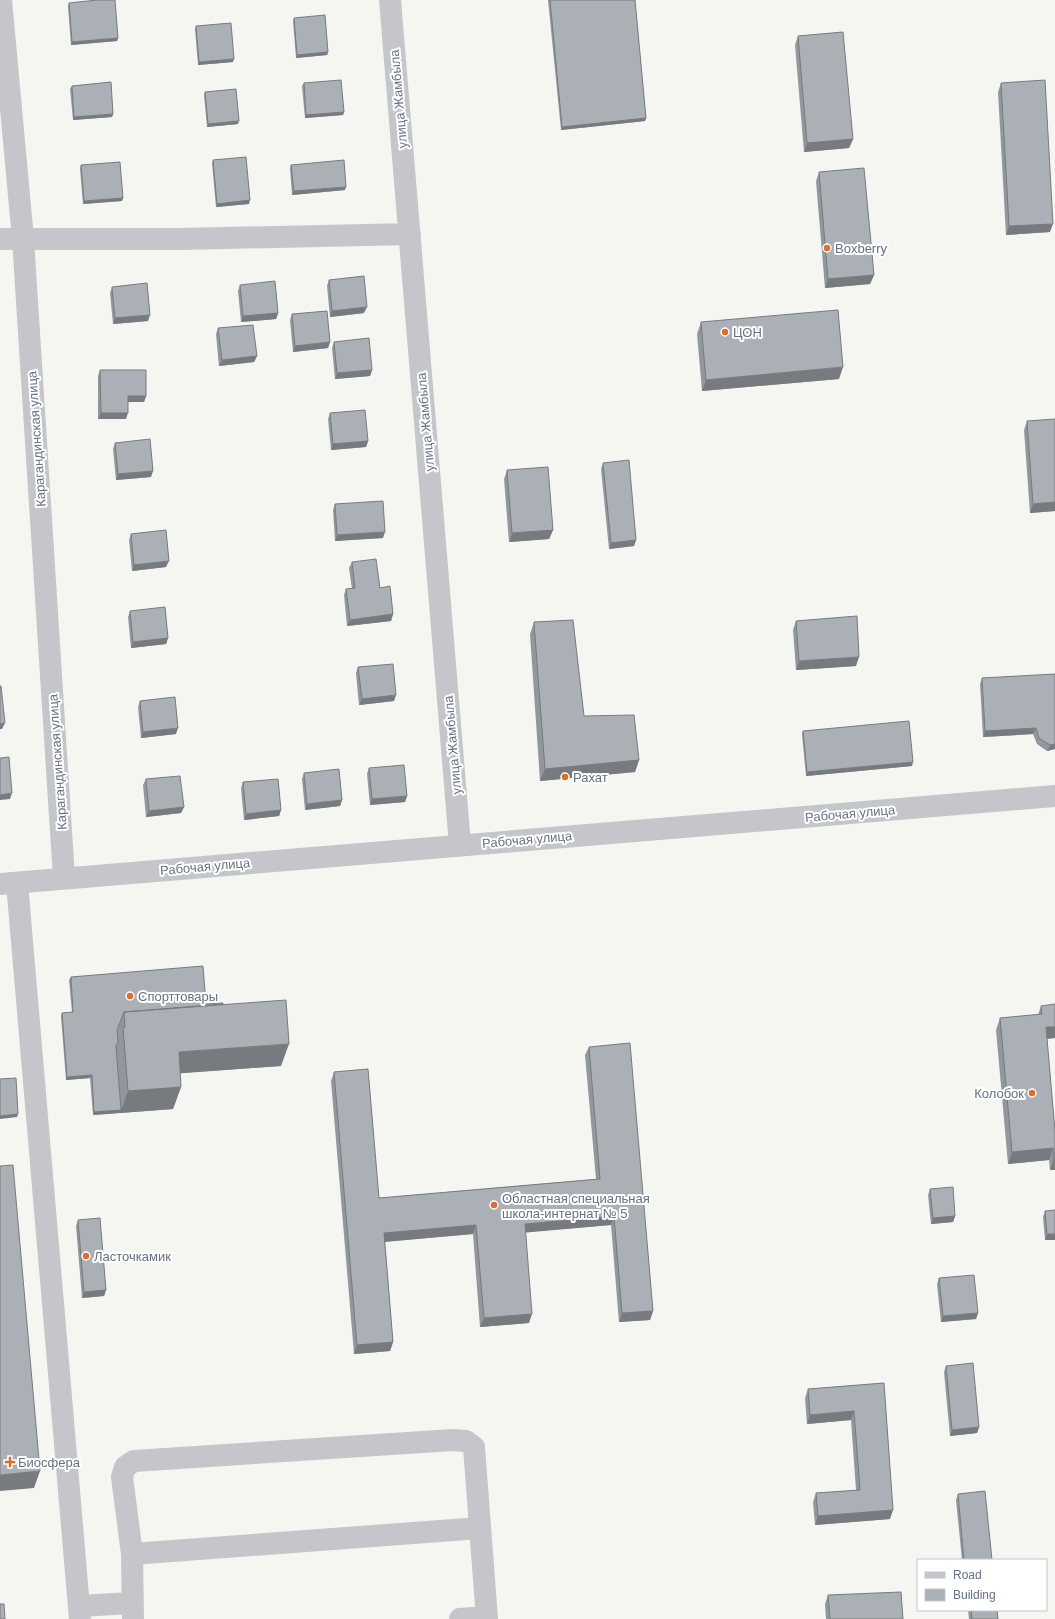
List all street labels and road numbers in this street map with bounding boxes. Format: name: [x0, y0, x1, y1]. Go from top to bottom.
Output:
street label: улица Жамбыла: [387, 48, 410, 149]
street label: Карагандинская улица: [24, 370, 49, 507]
street label: улица Жамбыла: [414, 371, 437, 472]
street label: Карагандинская улица: [45, 693, 70, 830]
street label: улица Жамбыла: [441, 694, 464, 795]
street label: Рабочая улица: [804, 802, 896, 825]
street label: Рабочая улица: [481, 828, 573, 851]
street label: Рабочая улица: [159, 855, 251, 878]

